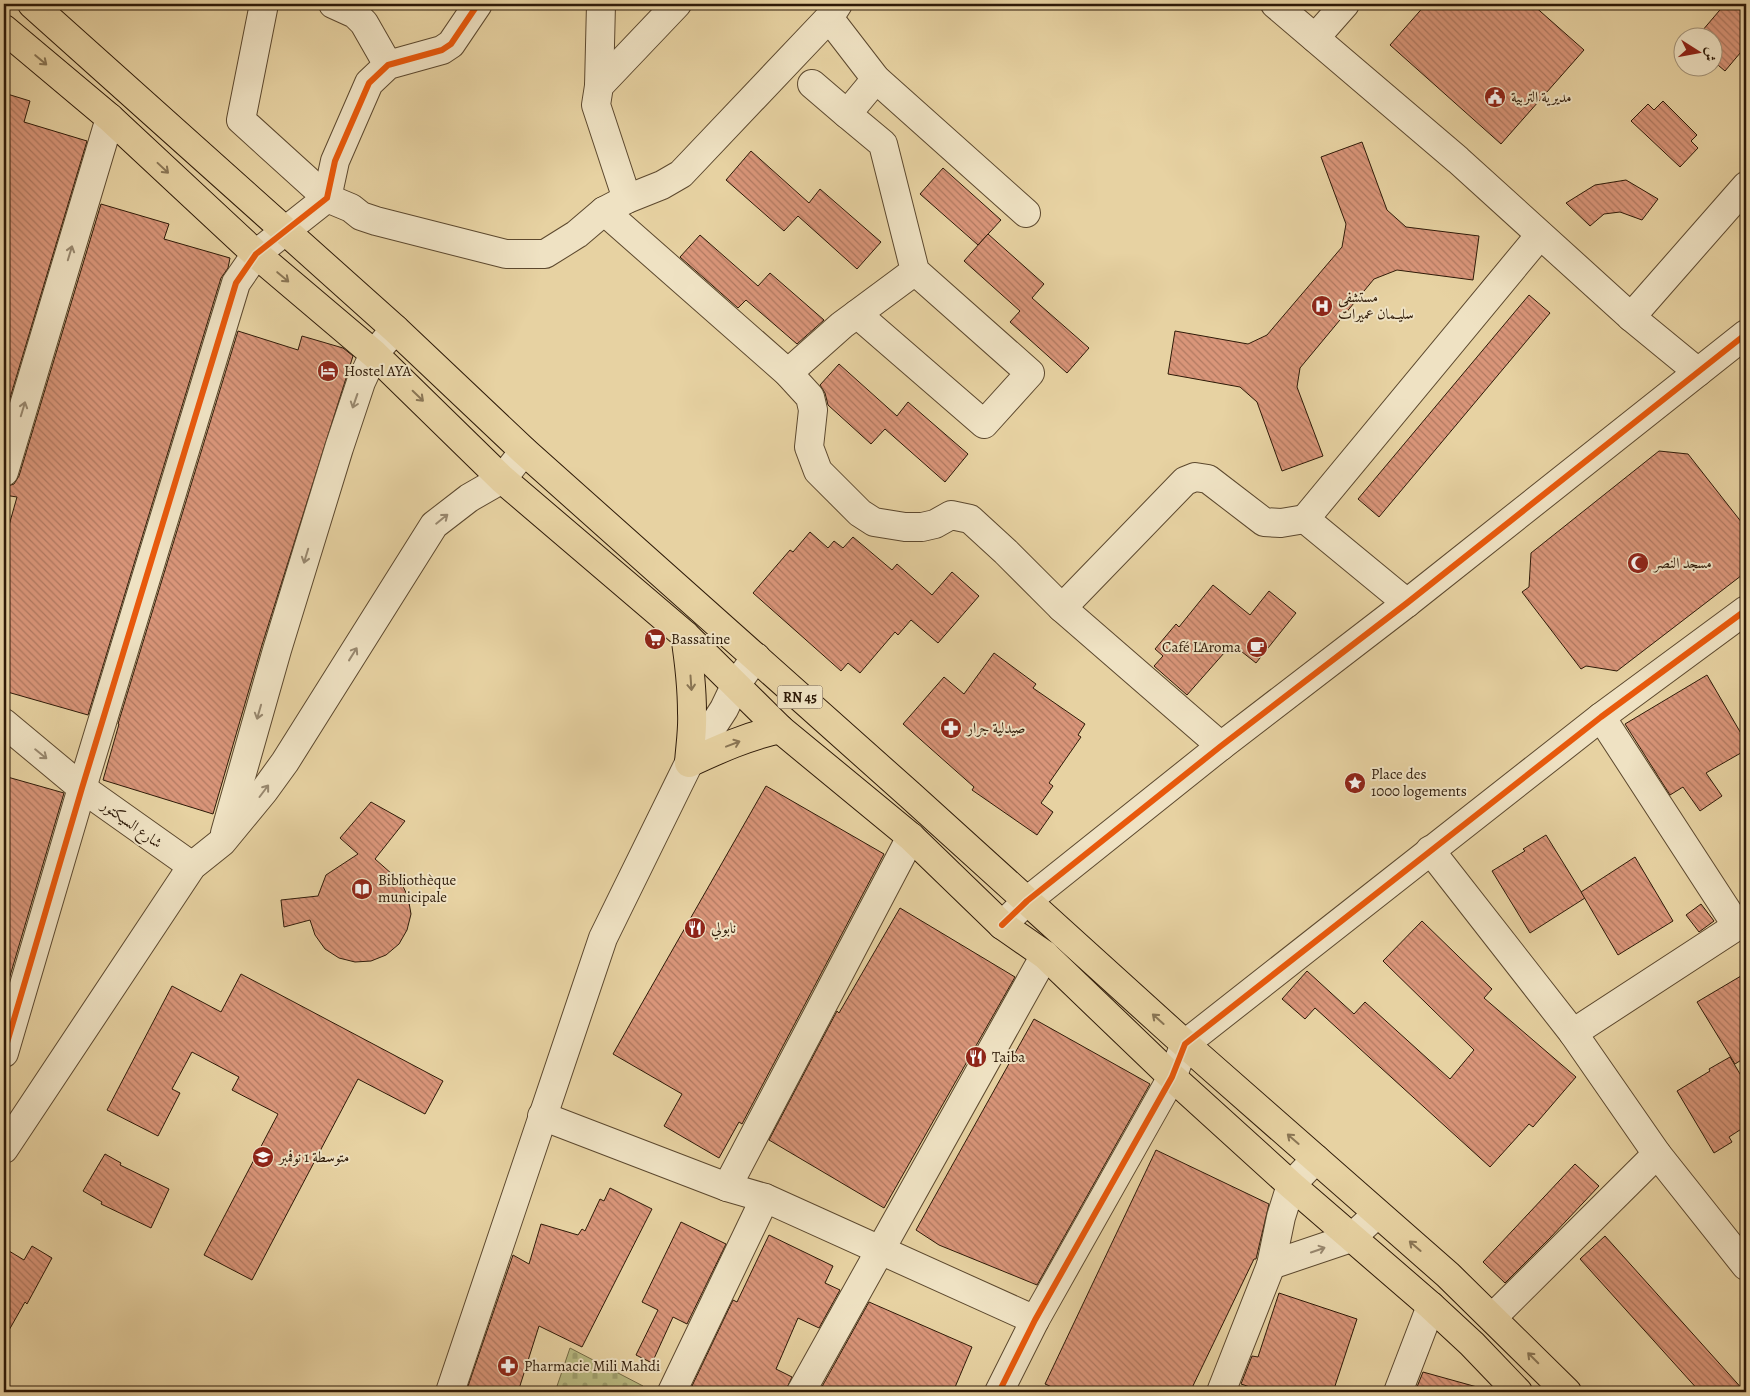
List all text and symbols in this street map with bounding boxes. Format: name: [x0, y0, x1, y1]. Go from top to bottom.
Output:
north arrow: [1672, 28, 1722, 78]
text: ش: [1700, 46, 1721, 63]
one-way arrow: [34, 54, 47, 65]
public building icon: مديرية التربية: [1483, 85, 1507, 109]
place label: مديرية التربية: [1511, 87, 1572, 107]
one-way arrow: [156, 162, 169, 173]
one-way arrow: [65, 246, 75, 262]
one-way arrow: [276, 271, 289, 282]
place label: مستشفى سليـمان عميرات: [1338, 287, 1414, 324]
hospital icon: مستشفى سليـمان عميرات: [1310, 294, 1334, 318]
hotel icon: Hostel AYA: [316, 359, 340, 383]
place label: Hostel AYA: [344, 361, 411, 381]
one-way arrow: [411, 390, 424, 402]
one-way arrow: [349, 393, 359, 409]
one-way arrow: [18, 401, 28, 417]
one-way arrow: [435, 514, 448, 525]
one-way arrow: [300, 548, 310, 564]
mosque icon: مسجد النصر: [1626, 551, 1650, 575]
place label: مسجد النصر: [1652, 553, 1712, 573]
supermarket icon: Bassatine: [643, 627, 667, 651]
place label: Bassatine: [671, 629, 730, 649]
cafe icon: Café L'Aroma: [1245, 635, 1269, 659]
place label: Café L'Aroma: [1162, 637, 1241, 657]
one-way arrow: [348, 648, 358, 662]
one-way arrow: [686, 675, 696, 691]
road number: RN 45: [778, 686, 822, 709]
one-way arrow: [254, 703, 264, 719]
pharmacy icon: صيدلية جرار: [939, 716, 963, 740]
place label: صيدلية جرار: [965, 718, 1026, 738]
one-way arrow: [725, 738, 740, 748]
one-way arrow: [35, 749, 48, 760]
place label: Place des 1000 logements: [1371, 764, 1467, 801]
place icon: Place des 1000 logements: [1343, 771, 1367, 795]
one-way arrow: [259, 785, 270, 798]
street label: شارع السيكتور: [94, 794, 166, 855]
place label: Bibliothèque municipale: [378, 870, 457, 907]
library icon: Bibliothèque municipale: [350, 877, 374, 901]
restaurant icon: نابولي: [683, 916, 707, 940]
place label: نابولي: [711, 918, 736, 940]
one-way arrow: [1152, 1014, 1165, 1025]
restaurant icon: Taiba: [964, 1045, 988, 1069]
place label: Taiba: [992, 1047, 1025, 1067]
one-way arrow: [1287, 1133, 1300, 1144]
school or university icon: متوسطة 1 نوفمبر: [251, 1145, 275, 1169]
place label: متوسطة 1 نوفمبر: [277, 1147, 349, 1167]
one-way arrow: [1408, 1240, 1421, 1252]
one-way arrow: [1309, 1245, 1325, 1254]
one-way arrow: [1527, 1351, 1539, 1364]
pharmacy icon: Pharmacie Mili Mahdi: [496, 1354, 520, 1378]
place label: Pharmacie Mili Mahdi: [524, 1356, 660, 1376]

